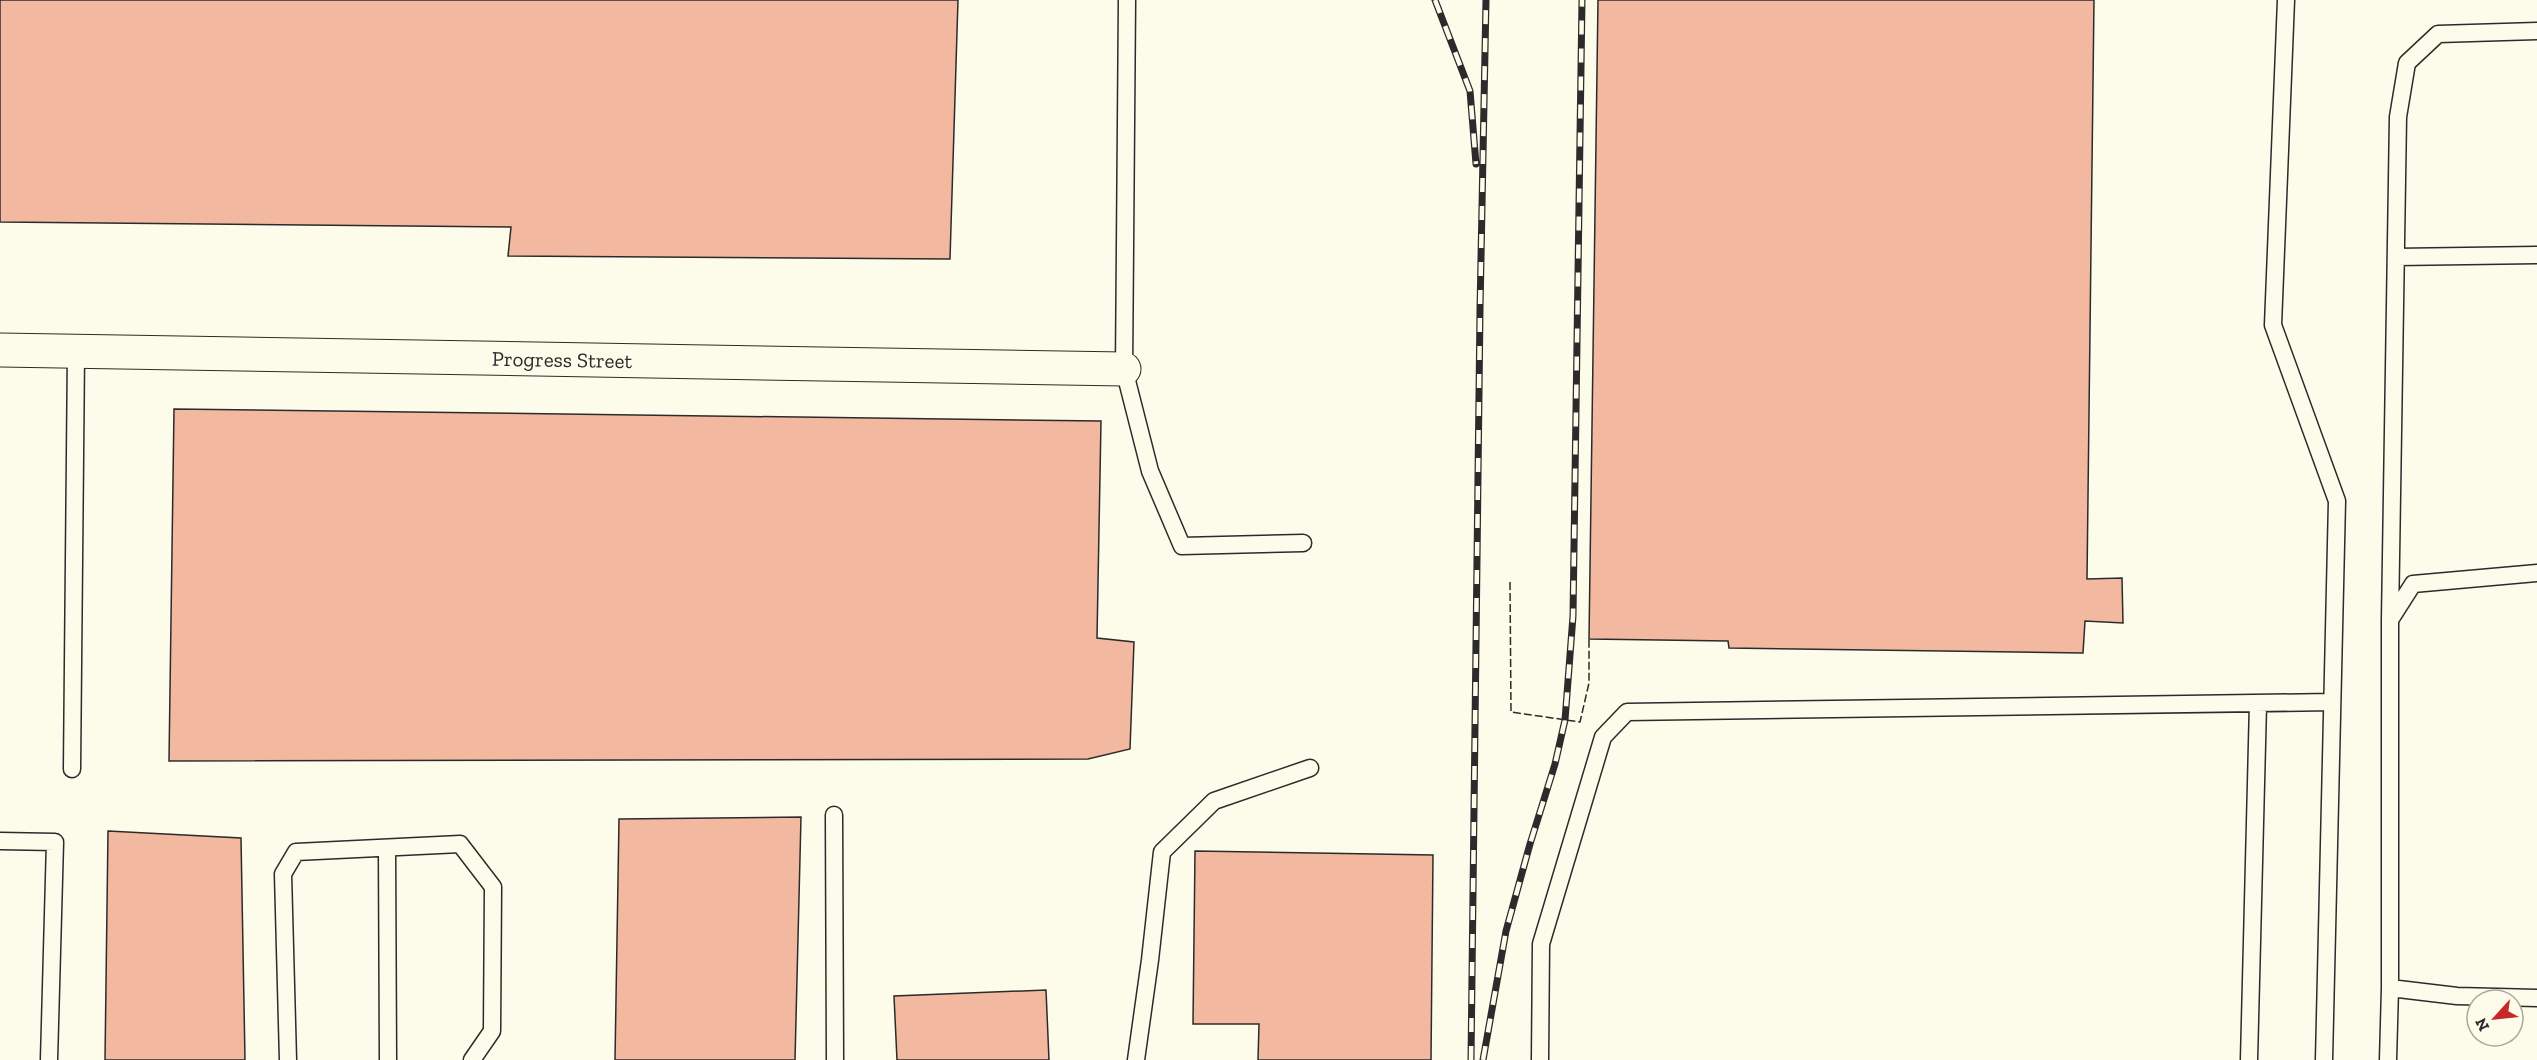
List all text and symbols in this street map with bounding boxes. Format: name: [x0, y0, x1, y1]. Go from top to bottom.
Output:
street label: Progress Street: [492, 346, 633, 373]
north arrow: [2465, 988, 2525, 1048]
text: N: [2471, 1015, 2493, 1034]

